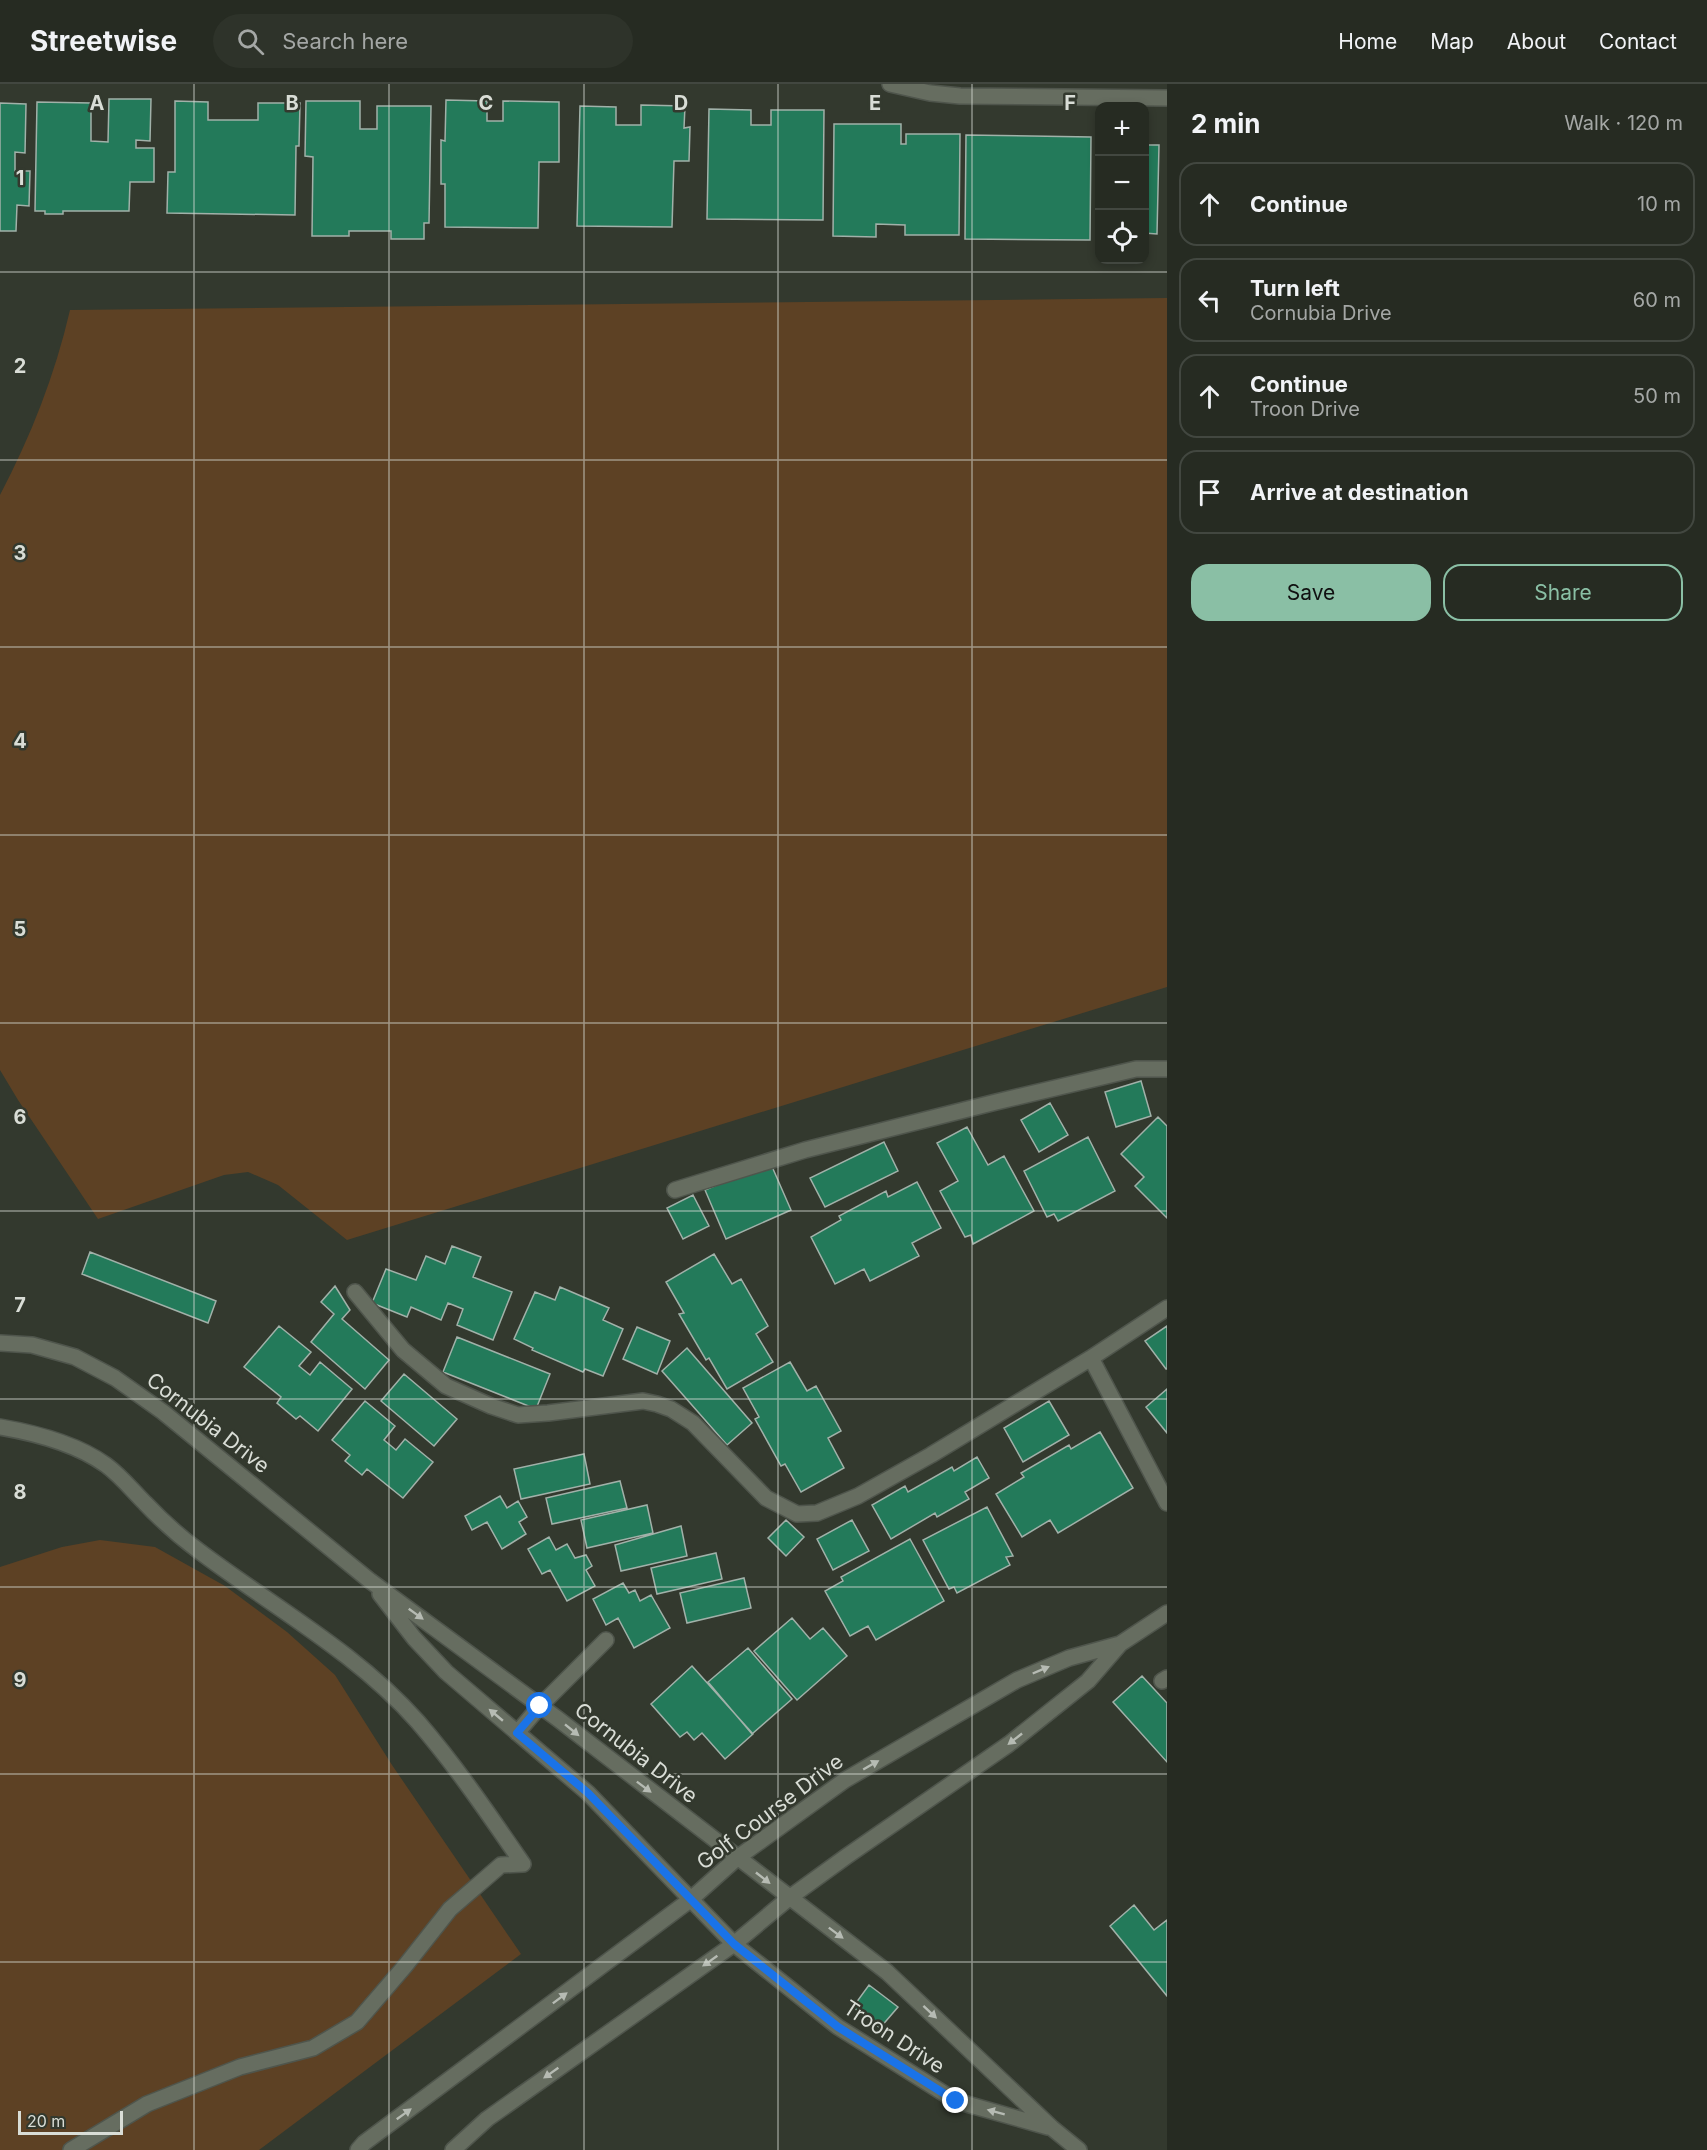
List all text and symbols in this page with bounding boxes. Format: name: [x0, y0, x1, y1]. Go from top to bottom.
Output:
search box: [213, 14, 633, 68]
text: Streetwise: [30, 24, 177, 58]
icon: search: [234, 25, 267, 58]
text: Search here: [282, 28, 408, 54]
text: Home: [1338, 29, 1397, 54]
text: Map: [1430, 29, 1474, 54]
text: About: [1507, 29, 1566, 54]
text: Contact: [1599, 29, 1677, 54]
text: A: [90, 91, 105, 115]
text: B: [285, 91, 299, 115]
text: C: [479, 91, 493, 115]
text: D: [674, 91, 688, 115]
text: E: [869, 91, 881, 115]
text: F: [1064, 91, 1076, 115]
map controls: [1095, 102, 1149, 264]
button: +: [1095, 102, 1149, 156]
text: 2 min: [1191, 108, 1261, 139]
text: Walk · 120 m: [1564, 111, 1683, 135]
button: −: [1095, 156, 1149, 210]
text: 1: [16, 166, 24, 190]
icon: ahead: [1193, 188, 1226, 221]
text: Continue: [1250, 191, 1348, 217]
text: 10 m: [1637, 192, 1681, 216]
button: locate: [1095, 210, 1149, 264]
text: Turn left: [1250, 275, 1340, 301]
icon: left: [1193, 284, 1226, 317]
text: 60 m: [1633, 288, 1681, 312]
text: Cornubia Drive: [1250, 301, 1392, 325]
text: 2: [14, 354, 26, 378]
text: Continue: [1250, 371, 1348, 397]
icon: ahead: [1193, 380, 1226, 413]
text: 50 m: [1633, 384, 1681, 408]
text: Troon Drive: [1250, 397, 1360, 421]
icon: arrive: [1193, 476, 1226, 509]
text: Arrive at destination: [1250, 479, 1469, 505]
text: 3: [14, 541, 26, 565]
button: Save: [1191, 564, 1431, 621]
button: Share: [1443, 564, 1683, 621]
text: 4: [13, 729, 27, 753]
text: 5: [14, 917, 26, 941]
text: 6: [14, 1105, 27, 1129]
text: 7: [14, 1293, 26, 1317]
street label: Cornubia Drive: [142, 1367, 275, 1478]
text: 8: [13, 1480, 27, 1504]
one-way arrow: [408, 1608, 423, 1620]
one-way arrow: [1033, 1665, 1051, 1675]
text: 9: [14, 1668, 27, 1692]
route start: [526, 1692, 552, 1718]
street label: Cornubia Drive: [570, 1697, 703, 1808]
one-way arrow: [489, 1709, 504, 1722]
one-way arrow: [564, 1724, 580, 1737]
one-way arrow: [1008, 1732, 1023, 1744]
street label: Golf Course Drive: [692, 1748, 848, 1875]
one-way arrow: [863, 1759, 879, 1770]
one-way arrow: [636, 1780, 651, 1792]
one-way arrow: [755, 1872, 771, 1885]
one-way arrow: [828, 1927, 843, 1939]
one-way arrow: [703, 1955, 719, 1967]
one-way arrow: [552, 1992, 568, 2004]
street label: Troon Drive: [839, 1995, 950, 2079]
one-way arrow: [923, 2005, 938, 2019]
one-way arrow: [544, 2067, 559, 2079]
route end: [942, 2087, 968, 2113]
one-way arrow: [986, 2107, 1004, 2116]
scale bar: [18, 2108, 123, 2136]
one-way arrow: [395, 2108, 411, 2120]
text: 20 m: [27, 2111, 65, 2131]

